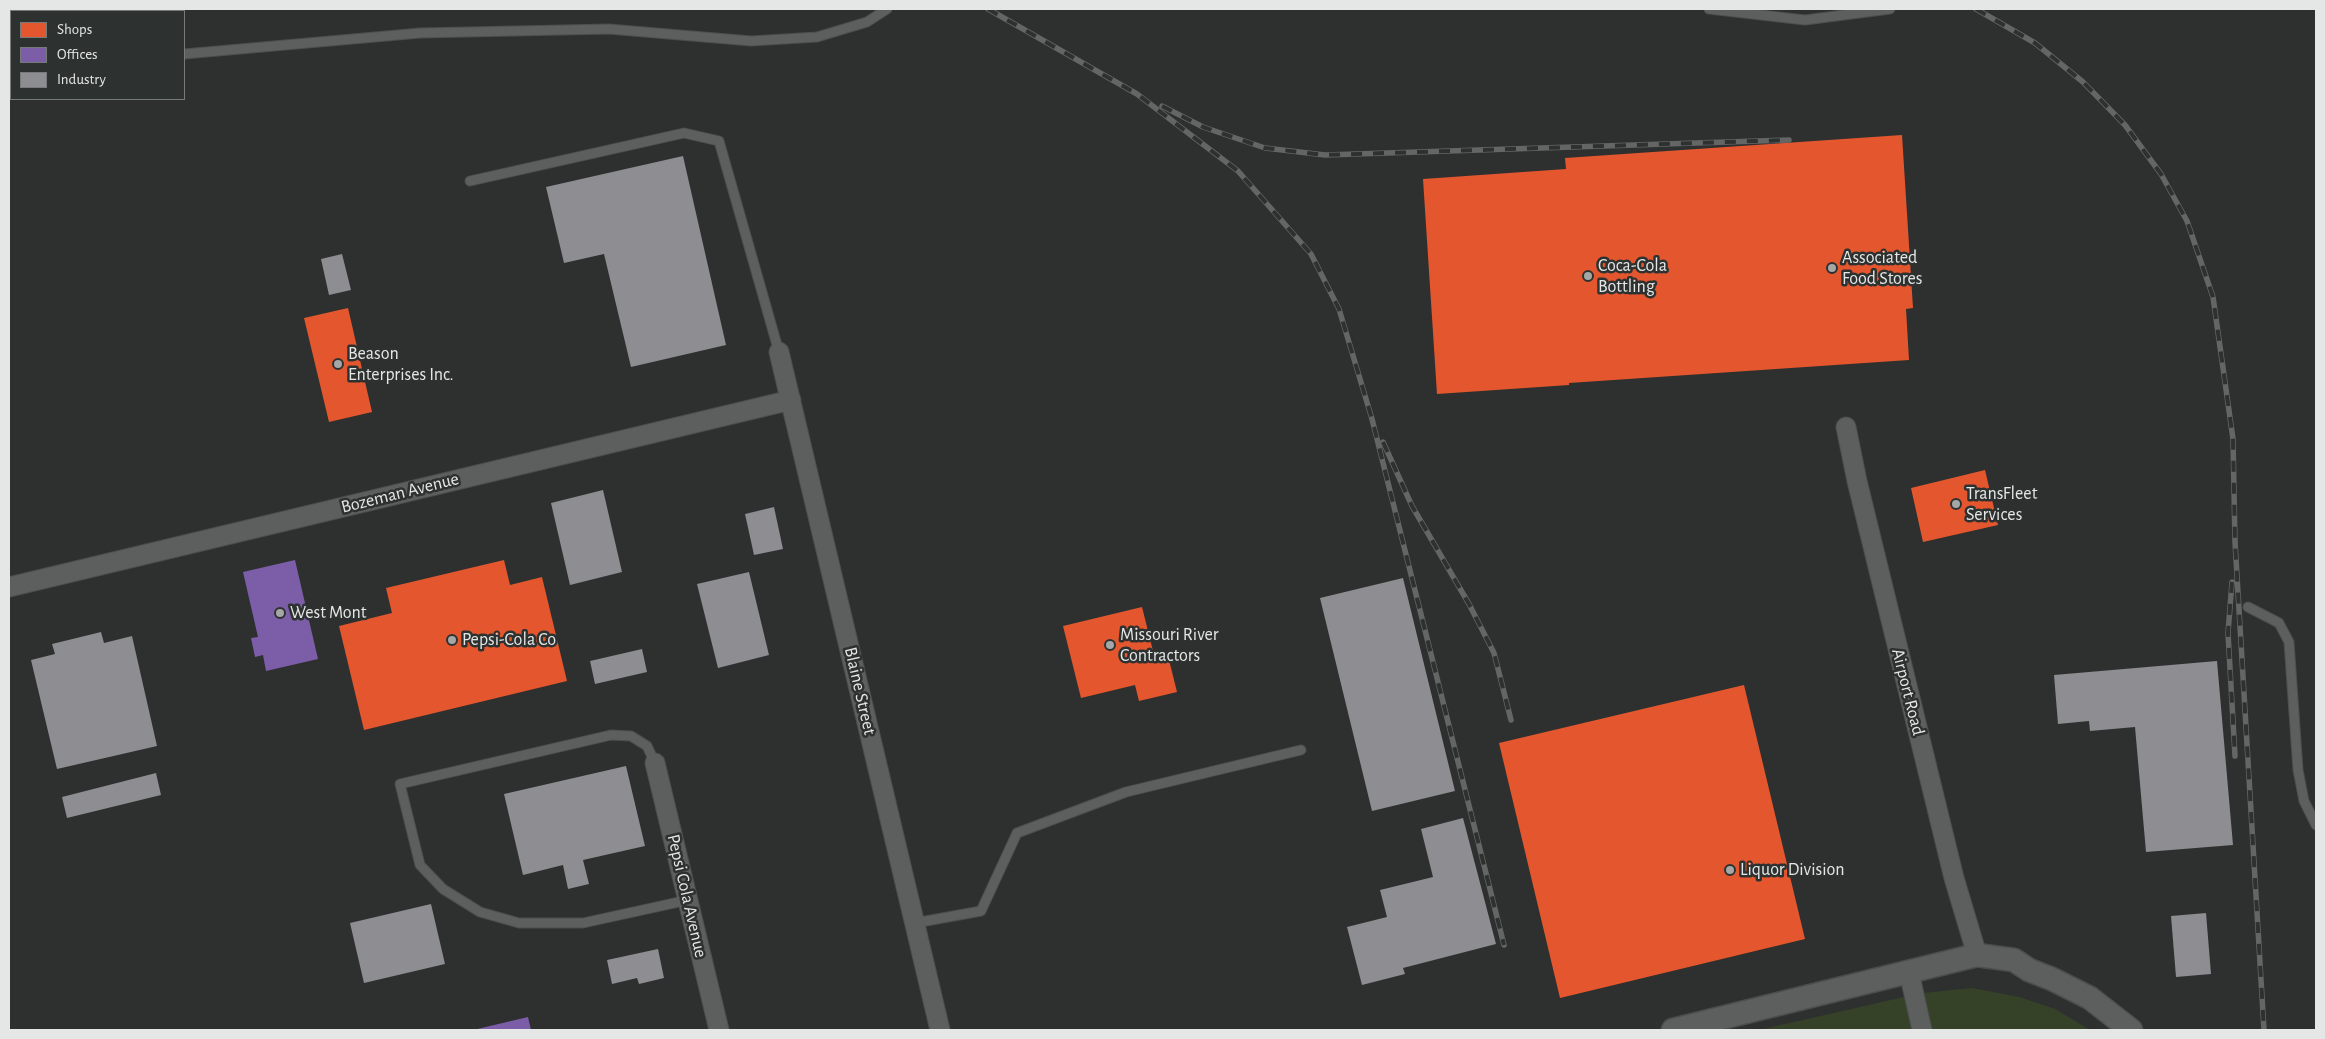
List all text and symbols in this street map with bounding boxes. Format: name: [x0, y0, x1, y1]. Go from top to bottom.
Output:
legend: [10, 10, 185, 100]
text: Shops: [57, 22, 92, 37]
text: Offices: [57, 47, 98, 62]
text: Industry: [57, 72, 106, 87]
place label: Associated Food Stores: [1842, 247, 1923, 290]
place label: Coca-Cola Bottling: [1598, 255, 1667, 298]
marker: Associated Food Stores: [1826, 262, 1838, 274]
marker: Coca-Cola Bottling: [1582, 270, 1594, 282]
place label: Beason Enterprises Inc.: [348, 343, 454, 386]
marker: Beason Enterprises Inc.: [332, 358, 344, 370]
street label: Bozeman Avenue: [339, 468, 461, 518]
place label: TransFleet Services: [1966, 483, 2037, 526]
marker: TransFleet Services: [1950, 498, 1962, 510]
place label: West Mont: [290, 602, 366, 624]
marker: West Mont: [274, 607, 286, 619]
place label: Missouri River Contractors: [1120, 624, 1219, 666]
place label: Pepsi-Cola Co: [462, 629, 556, 651]
marker: Pepsi-Cola Co: [446, 634, 458, 646]
marker: Missouri River Contractors: [1104, 639, 1116, 651]
street label: Blaine Street: [839, 645, 881, 737]
street label: Airport Road: [1887, 646, 1929, 738]
street label: Pepsi Cola Avenue: [662, 832, 712, 960]
place label: Liquor Division: [1740, 859, 1845, 881]
marker: Liquor Division: [1724, 864, 1736, 876]

